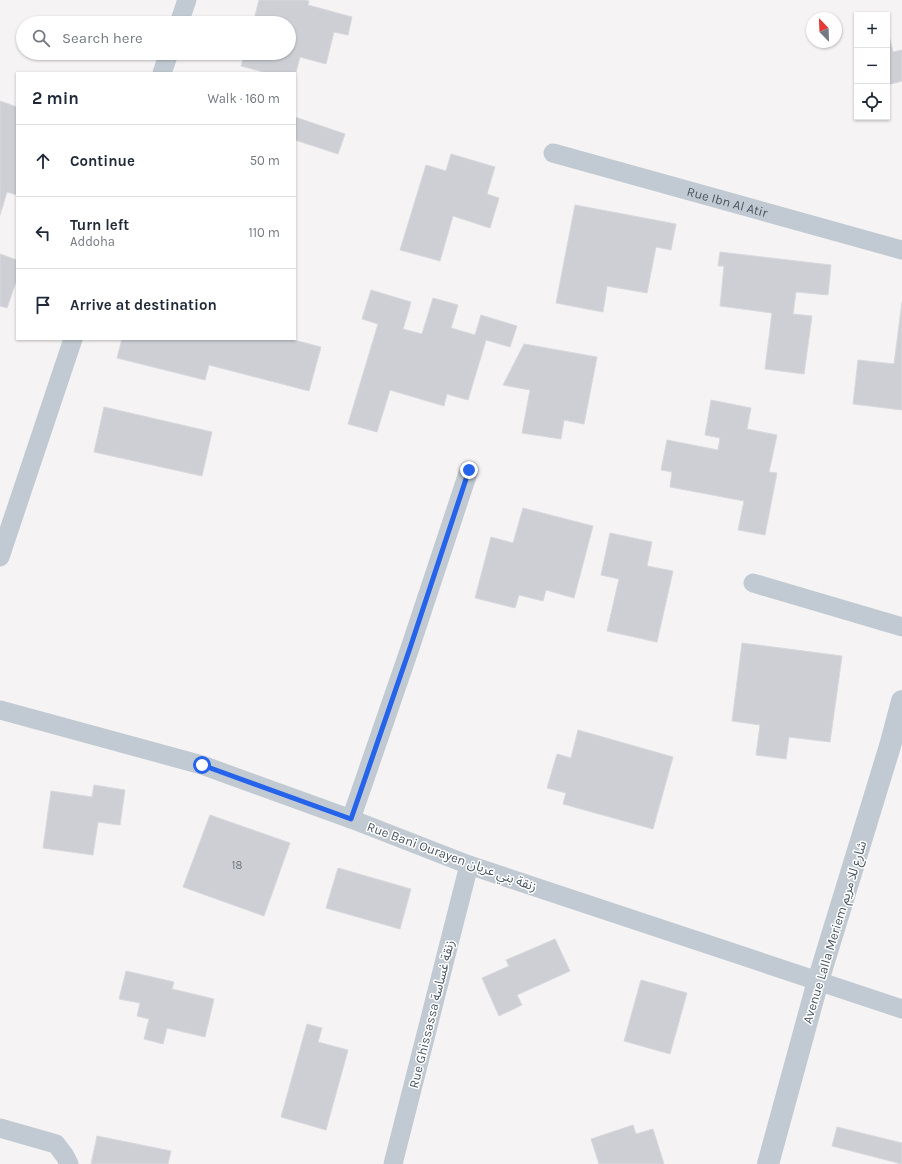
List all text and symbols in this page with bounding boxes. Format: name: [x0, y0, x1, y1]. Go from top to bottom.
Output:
north arrow: [806, 12, 842, 48]
map controls: [854, 12, 890, 120]
button: +: [854, 12, 890, 48]
search box: [16, 16, 296, 60]
icon: search: [30, 27, 52, 49]
text: Search here: [62, 29, 143, 47]
button: −: [854, 48, 890, 84]
button: locate: [854, 84, 890, 120]
text: 2 min: [32, 88, 79, 108]
text: Walk · 160 m: [207, 91, 280, 106]
icon: ahead: [32, 150, 54, 172]
text: Continue: [70, 152, 135, 170]
text: 50 m: [250, 153, 280, 168]
street label: Rue Ibn Al Atir: [685, 184, 770, 220]
text: Turn left: [70, 216, 129, 234]
icon: left: [32, 222, 54, 244]
text: 110 m: [248, 225, 280, 240]
text: Addoha: [70, 234, 115, 249]
icon: arrive: [32, 294, 54, 316]
text: Arrive at destination: [70, 296, 217, 314]
route end: [460, 461, 478, 479]
route start: [193, 756, 211, 774]
street label: Rue Bani Ourayen زنقة بني عريان: [364, 819, 539, 897]
street label: Avenue Lalla Meriem شارع للا مريم: [799, 839, 872, 1026]
house number: 18: [232, 859, 242, 872]
street label: Rue Ghissassa زنقة غساسة: [406, 939, 457, 1090]

